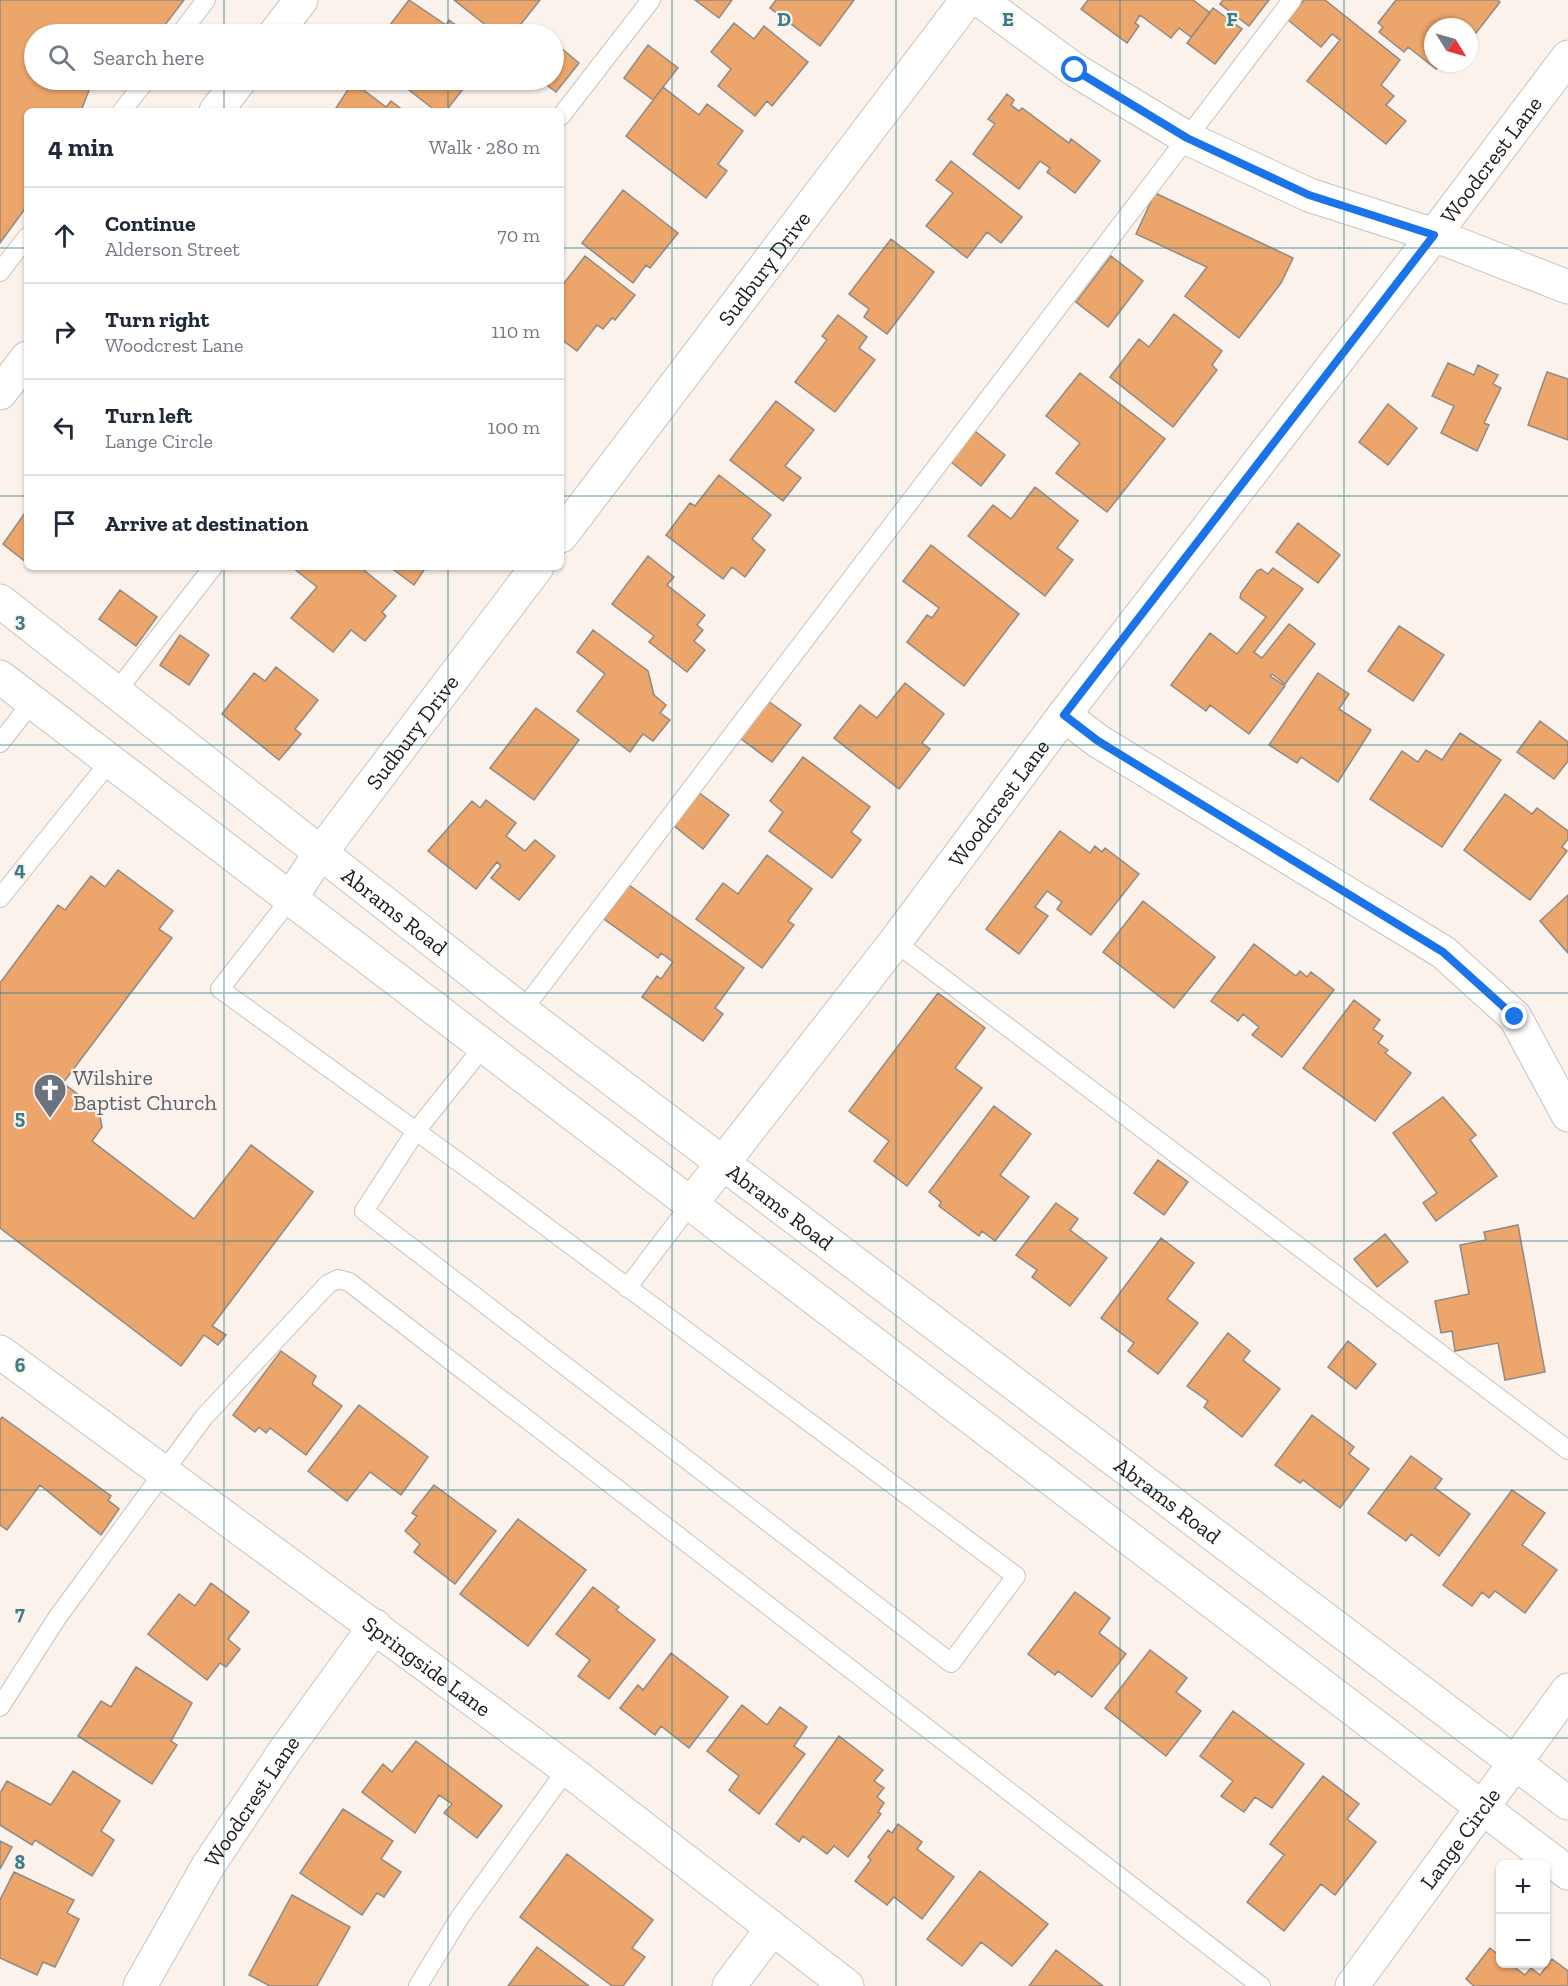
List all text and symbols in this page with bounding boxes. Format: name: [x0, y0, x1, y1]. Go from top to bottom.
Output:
text: D: [777, 7, 791, 31]
text: E: [1002, 7, 1014, 31]
text: F: [1226, 7, 1238, 31]
north arrow: [1424, 18, 1478, 72]
search box: [24, 24, 564, 90]
icon: search: [45, 41, 78, 74]
text: Search here: [93, 44, 204, 71]
route start: [1061, 56, 1087, 82]
street label: Woodcrest Lane: [1435, 91, 1548, 229]
text: 4 min: [48, 131, 114, 163]
text: Walk · 280 m: [429, 135, 540, 159]
street label: Sudbury Drive: [712, 206, 816, 331]
text: Continue: [105, 210, 196, 237]
icon: ahead: [48, 219, 81, 252]
text: 70 m: [497, 223, 540, 247]
text: Alderson Street: [105, 237, 240, 261]
text: Turn right: [105, 306, 209, 333]
icon: right: [48, 315, 81, 348]
text: 110 m: [491, 319, 540, 343]
text: Woodcrest Lane: [105, 333, 243, 357]
text: Turn left: [105, 402, 192, 429]
icon: left: [48, 411, 81, 444]
text: 100 m: [487, 415, 540, 439]
text: Lange Circle: [105, 429, 213, 453]
icon: arrive: [48, 507, 81, 540]
text: Arrive at destination: [105, 510, 308, 537]
text: 3: [15, 608, 26, 632]
street label: Sudbury Drive: [360, 669, 465, 795]
street label: Woodcrest Lane: [943, 734, 1055, 872]
text: 4: [14, 857, 26, 881]
street label: Abrams Road: [336, 862, 453, 961]
route end: [1501, 1003, 1527, 1029]
place label: Wilshire Baptist Church: [73, 1064, 217, 1116]
church icon: Wilshire Baptist Church: [32, 1072, 68, 1119]
text: 5: [15, 1105, 25, 1129]
street label: Abrams Road: [721, 1158, 839, 1256]
text: 6: [15, 1353, 26, 1377]
street label: Abrams Road: [1109, 1451, 1226, 1550]
text: 7: [15, 1601, 25, 1625]
street label: Springside Lane: [357, 1610, 496, 1723]
street label: Woodcrest Lane: [198, 1730, 305, 1872]
street label: Lange Circle: [1414, 1783, 1506, 1894]
text: 8: [15, 1850, 26, 1874]
map controls: [1496, 1860, 1550, 1968]
button: +: [1496, 1860, 1550, 1914]
button: −: [1496, 1914, 1550, 1968]

